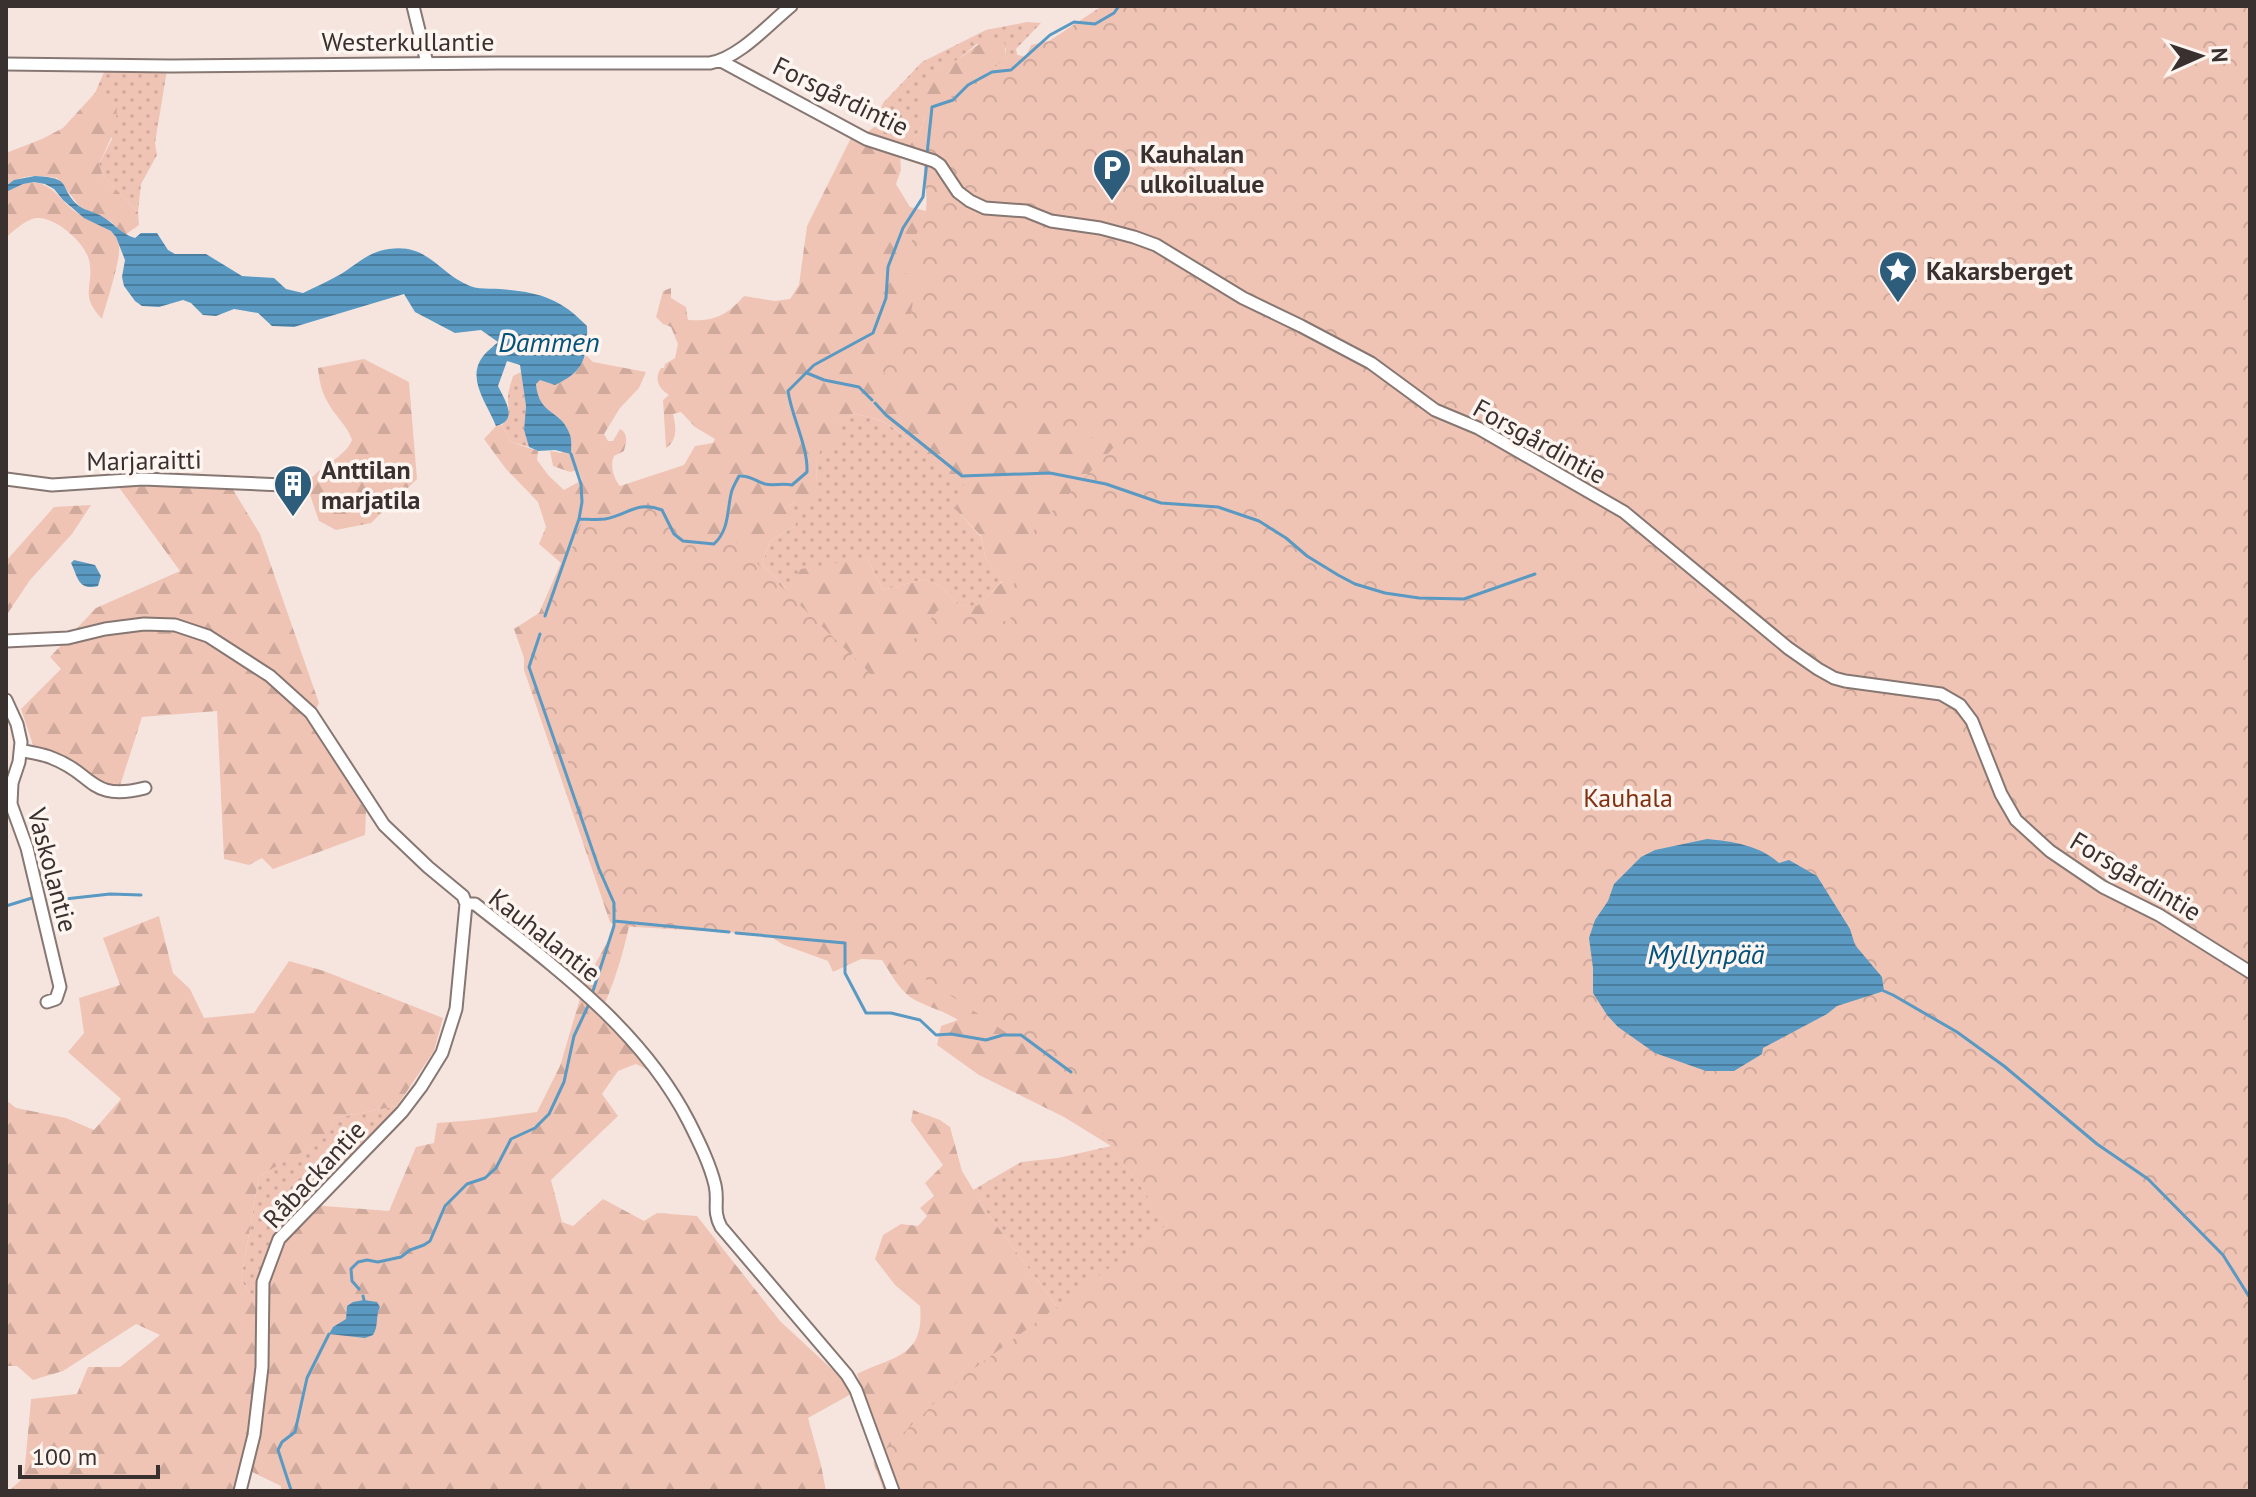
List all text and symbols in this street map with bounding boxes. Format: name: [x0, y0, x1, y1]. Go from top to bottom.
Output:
north arrow: [2160, 16, 2240, 96]
street label: Westerkullantie: [322, 25, 494, 58]
text: N: [2206, 47, 2234, 63]
street label: Forsgårdintie: [768, 49, 914, 143]
place label: Kauhalan ulkoilualue: [1140, 137, 1264, 200]
parking icon: Kauhalan ulkoilualue: [1091, 147, 1133, 202]
place icon: Kakarsberget: [1877, 249, 1919, 304]
place label: Kakarsberget: [1926, 254, 2073, 287]
water label: Dammen: [498, 323, 600, 360]
street label: Forsgårdintie: [1468, 391, 1612, 491]
street label: Marjaraitti: [86, 442, 202, 478]
place label: Anttilan marjatila: [321, 453, 420, 516]
building icon: Anttilan marjatila: [272, 463, 314, 518]
park label: Kauhala: [1583, 781, 1673, 814]
street label: Vaskolantie: [20, 803, 85, 936]
street label: Forsgårdintie: [2064, 824, 2208, 928]
street label: Kauhalantie: [482, 881, 608, 989]
water label: Myllynpää: [1648, 935, 1765, 972]
street label: Råbackantie: [256, 1113, 372, 1235]
scale bar: [20, 1429, 158, 1479]
text: 100 m: [32, 1441, 97, 1472]

